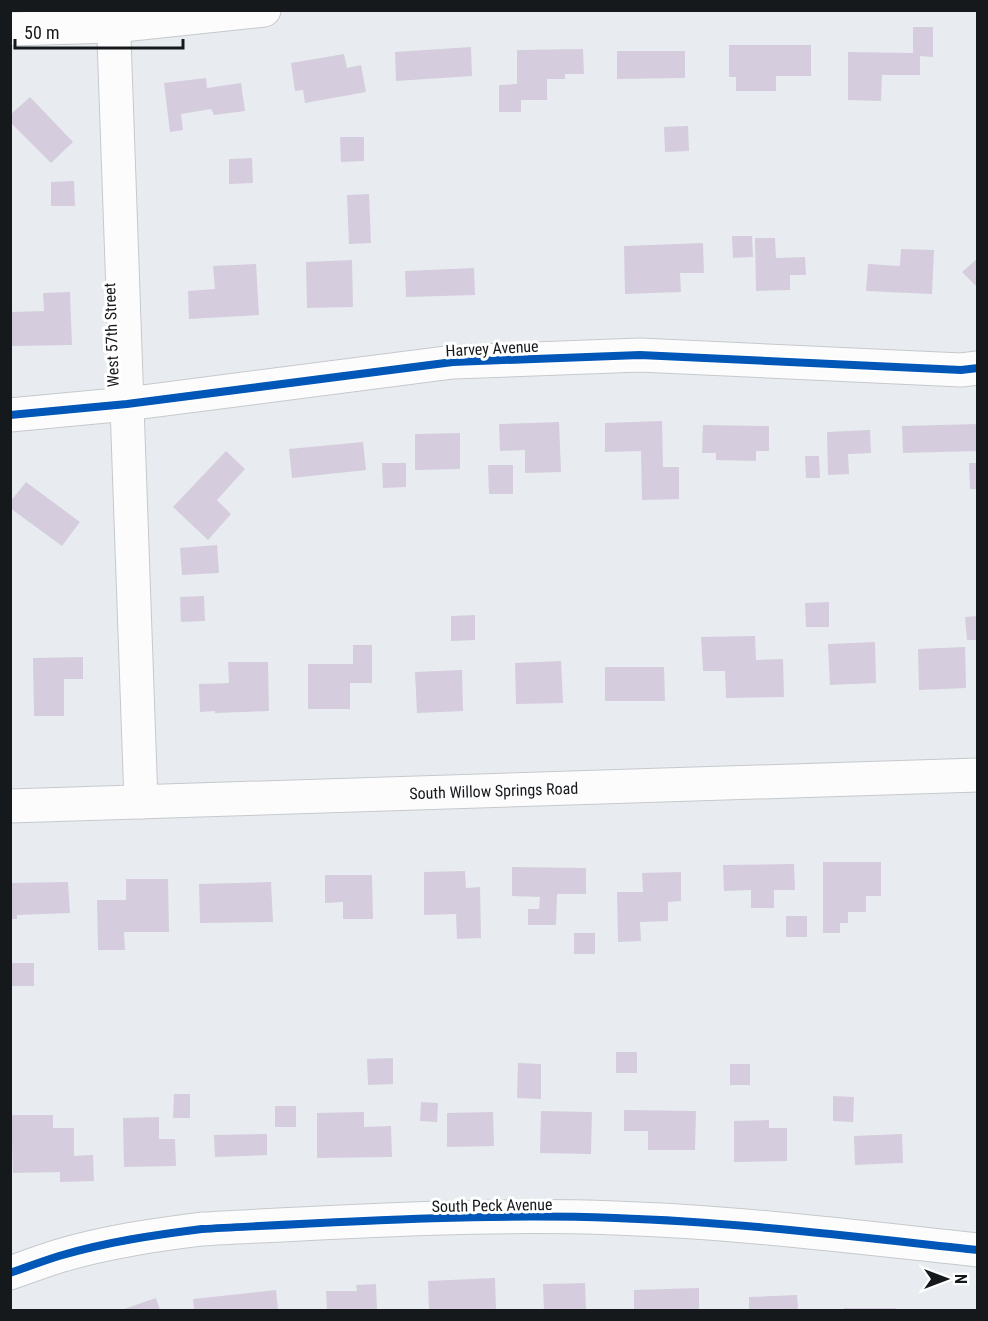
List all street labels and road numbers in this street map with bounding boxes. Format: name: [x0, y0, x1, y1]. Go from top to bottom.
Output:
street label: West 57th Street: [100, 282, 123, 388]
street label: Harvey Avenue: [445, 337, 539, 360]
street label: South Willow Springs Road: [409, 779, 579, 803]
street label: South Peck Avenue: [431, 1195, 553, 1216]

